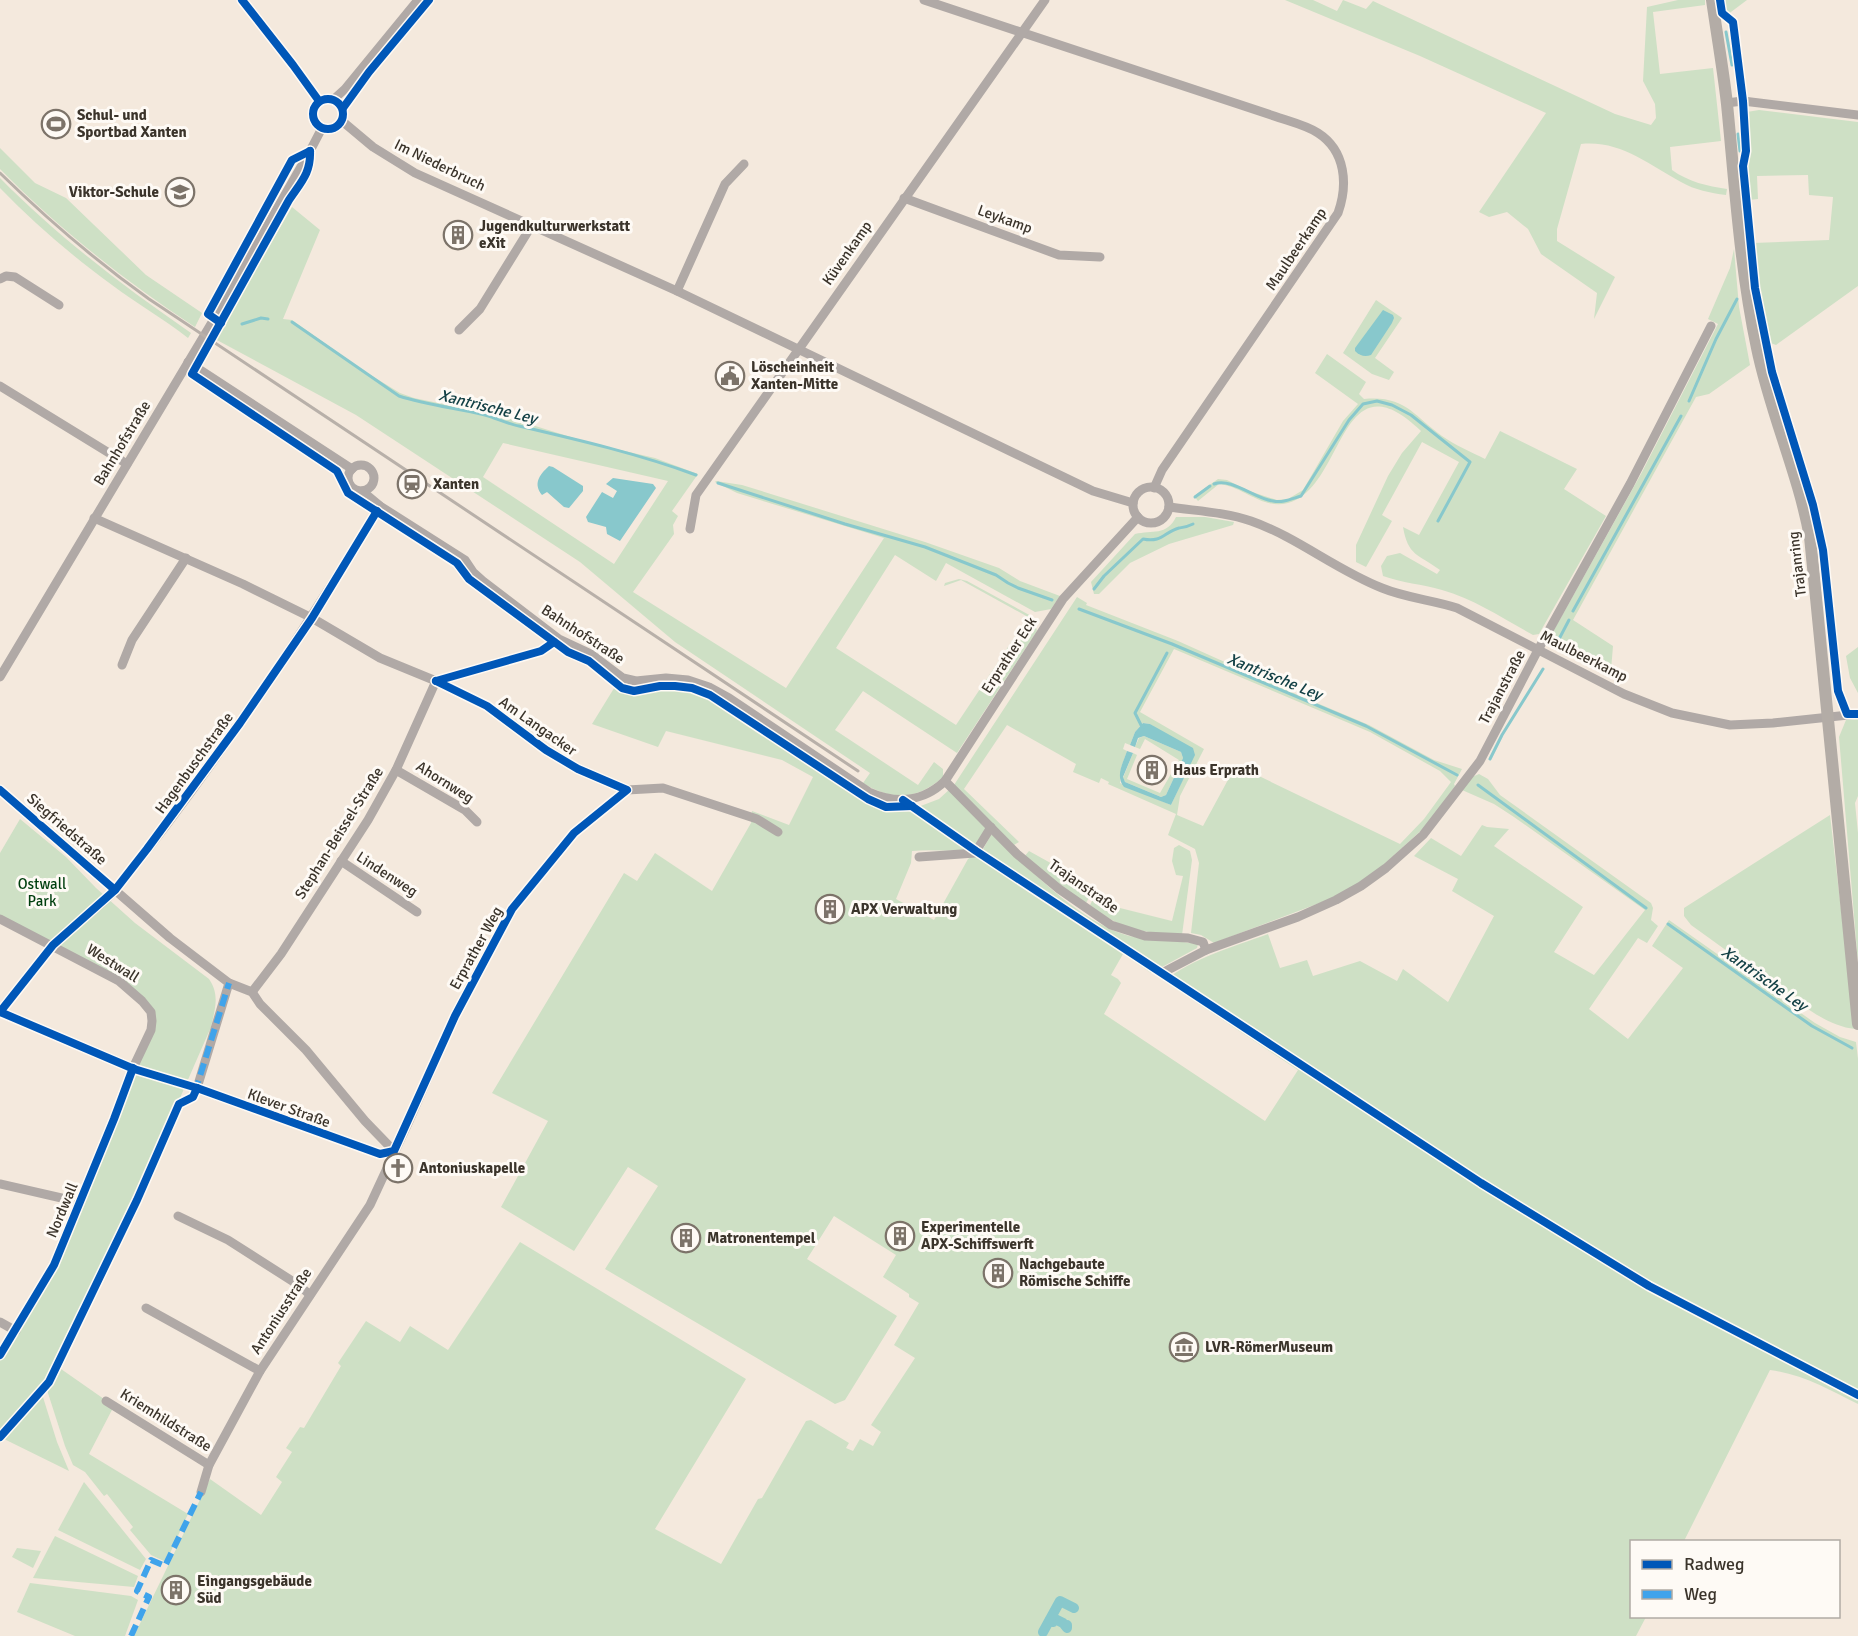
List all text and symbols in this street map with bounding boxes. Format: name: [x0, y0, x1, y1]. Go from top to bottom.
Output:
place label: Schul- und Sportbad Xanten: [77, 106, 187, 141]
sports icon: Schul- und Sportbad Xanten: [40, 108, 72, 140]
street label: Im Niederbruch: [391, 135, 489, 195]
school or university icon: Viktor-Schule: [164, 176, 196, 208]
place label: Viktor-Schule: [69, 183, 159, 201]
street label: Leykamp: [975, 201, 1035, 237]
street label: Maulbeerkamp: [1262, 204, 1330, 294]
place label: Jugendkulturwerkstatt eXit: [479, 217, 631, 252]
street label: Küvenkamp: [818, 217, 876, 289]
building icon: Jugendkulturwerkstatt eXit: [442, 219, 474, 251]
place label: Löscheinheit Xanten-Mitte: [751, 358, 838, 393]
public building icon: Löscheinheit Xanten-Mitte: [714, 360, 746, 392]
water label: Xantrische Ley: [437, 385, 541, 429]
street label: Bahnhofstraße: [90, 397, 154, 489]
station icon: Xanten: [396, 468, 428, 500]
place label: Xanten: [433, 475, 479, 493]
street label: Trajanring: [1784, 530, 1810, 598]
street label: Bahnhofstraße: [538, 600, 628, 668]
street label: Erprather Eck: [978, 613, 1041, 697]
street label: Maulbeerkamp: [1537, 626, 1631, 686]
street label: Trajanstraße: [1475, 647, 1529, 727]
water label: Xantrische Ley: [1224, 649, 1327, 706]
street label: Am Langacker: [496, 693, 581, 760]
street label: Hagenbuschstraße: [151, 709, 237, 817]
building icon: Haus Erprath: [1136, 754, 1168, 786]
street label: Ahornweg: [413, 757, 477, 807]
place label: Haus Erprath: [1173, 761, 1259, 779]
street label: Stephan-Beissel-Straße: [291, 764, 387, 902]
street label: Siegfriedstraße: [23, 789, 111, 869]
street label: Lindenweg: [353, 848, 421, 900]
street label: Trajanstraße: [1045, 855, 1123, 917]
park label: Ostwall Park: [18, 875, 66, 910]
building icon: APX Verwaltung: [814, 893, 846, 925]
place label: APX Verwaltung: [851, 900, 957, 918]
street label: Erprather Weg: [446, 903, 506, 993]
street label: Westwall: [83, 940, 143, 986]
water label: Xantrische Ley: [1718, 942, 1813, 1017]
street label: Klever Straße: [245, 1085, 333, 1131]
church icon: Antoniuskapelle: [382, 1152, 414, 1184]
place label: Antoniuskapelle: [419, 1159, 525, 1177]
street label: Nordwall: [42, 1180, 82, 1240]
place label: Experimentelle APX-Schiffswerft: [921, 1218, 1034, 1253]
building icon: Experimentelle APX-Schiffswerft: [884, 1220, 916, 1252]
building icon: Matronentempel: [670, 1222, 702, 1254]
place label: Matronentempel: [707, 1229, 816, 1247]
place label: Nachgebaute Römische Schiffe: [1019, 1255, 1130, 1290]
building icon: Nachgebaute Römische Schiffe: [982, 1257, 1014, 1289]
street label: Antoniusstraße: [246, 1265, 316, 1357]
museum icon: LVR-RömerMuseum: [1168, 1331, 1200, 1363]
place label: LVR-RömerMuseum: [1205, 1338, 1333, 1356]
street label: Kriemhildstraße: [117, 1385, 215, 1455]
legend: [1630, 1540, 1840, 1618]
text: Radweg: [1684, 1553, 1745, 1575]
place label: Eingangsgebäude Süd: [197, 1572, 312, 1607]
building icon: Eingangsgebäude Süd: [160, 1574, 192, 1606]
text: Weg: [1684, 1583, 1717, 1605]

